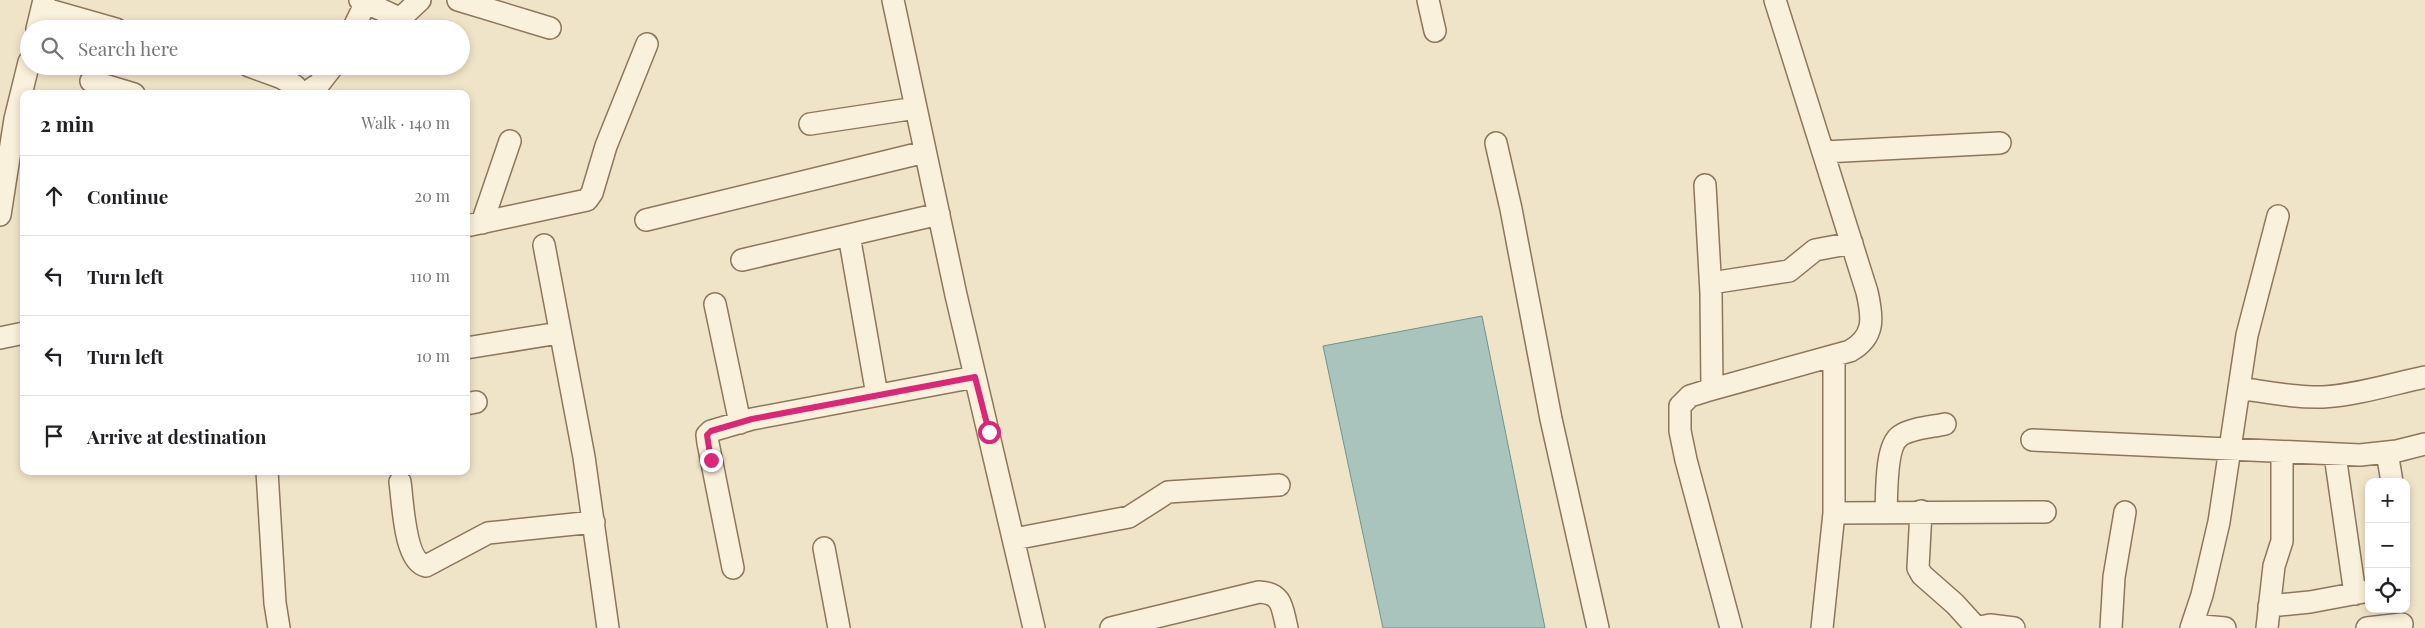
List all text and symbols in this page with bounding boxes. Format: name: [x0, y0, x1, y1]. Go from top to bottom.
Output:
search box: [20, 20, 470, 75]
icon: search: [38, 34, 66, 62]
text: Search here: [78, 35, 178, 61]
text: 2 min: [40, 109, 94, 137]
text: Walk · 140 m: [361, 112, 450, 133]
icon: ahead: [40, 182, 68, 210]
text: Continue: [87, 183, 168, 209]
text: 20 m: [415, 185, 450, 206]
icon: left: [40, 262, 68, 290]
text: Turn left: [87, 263, 164, 289]
text: 110 m: [410, 265, 450, 286]
icon: left: [40, 342, 68, 370]
text: Turn left: [87, 343, 164, 369]
text: 10 m: [416, 345, 450, 366]
route start: [978, 421, 1001, 444]
icon: arrive: [40, 422, 68, 450]
text: Arrive at destination: [87, 423, 267, 449]
route end: [700, 449, 723, 472]
map controls: [2365, 478, 2410, 613]
button: +: [2365, 478, 2410, 523]
button: −: [2365, 523, 2410, 568]
button: locate: [2365, 568, 2410, 613]

